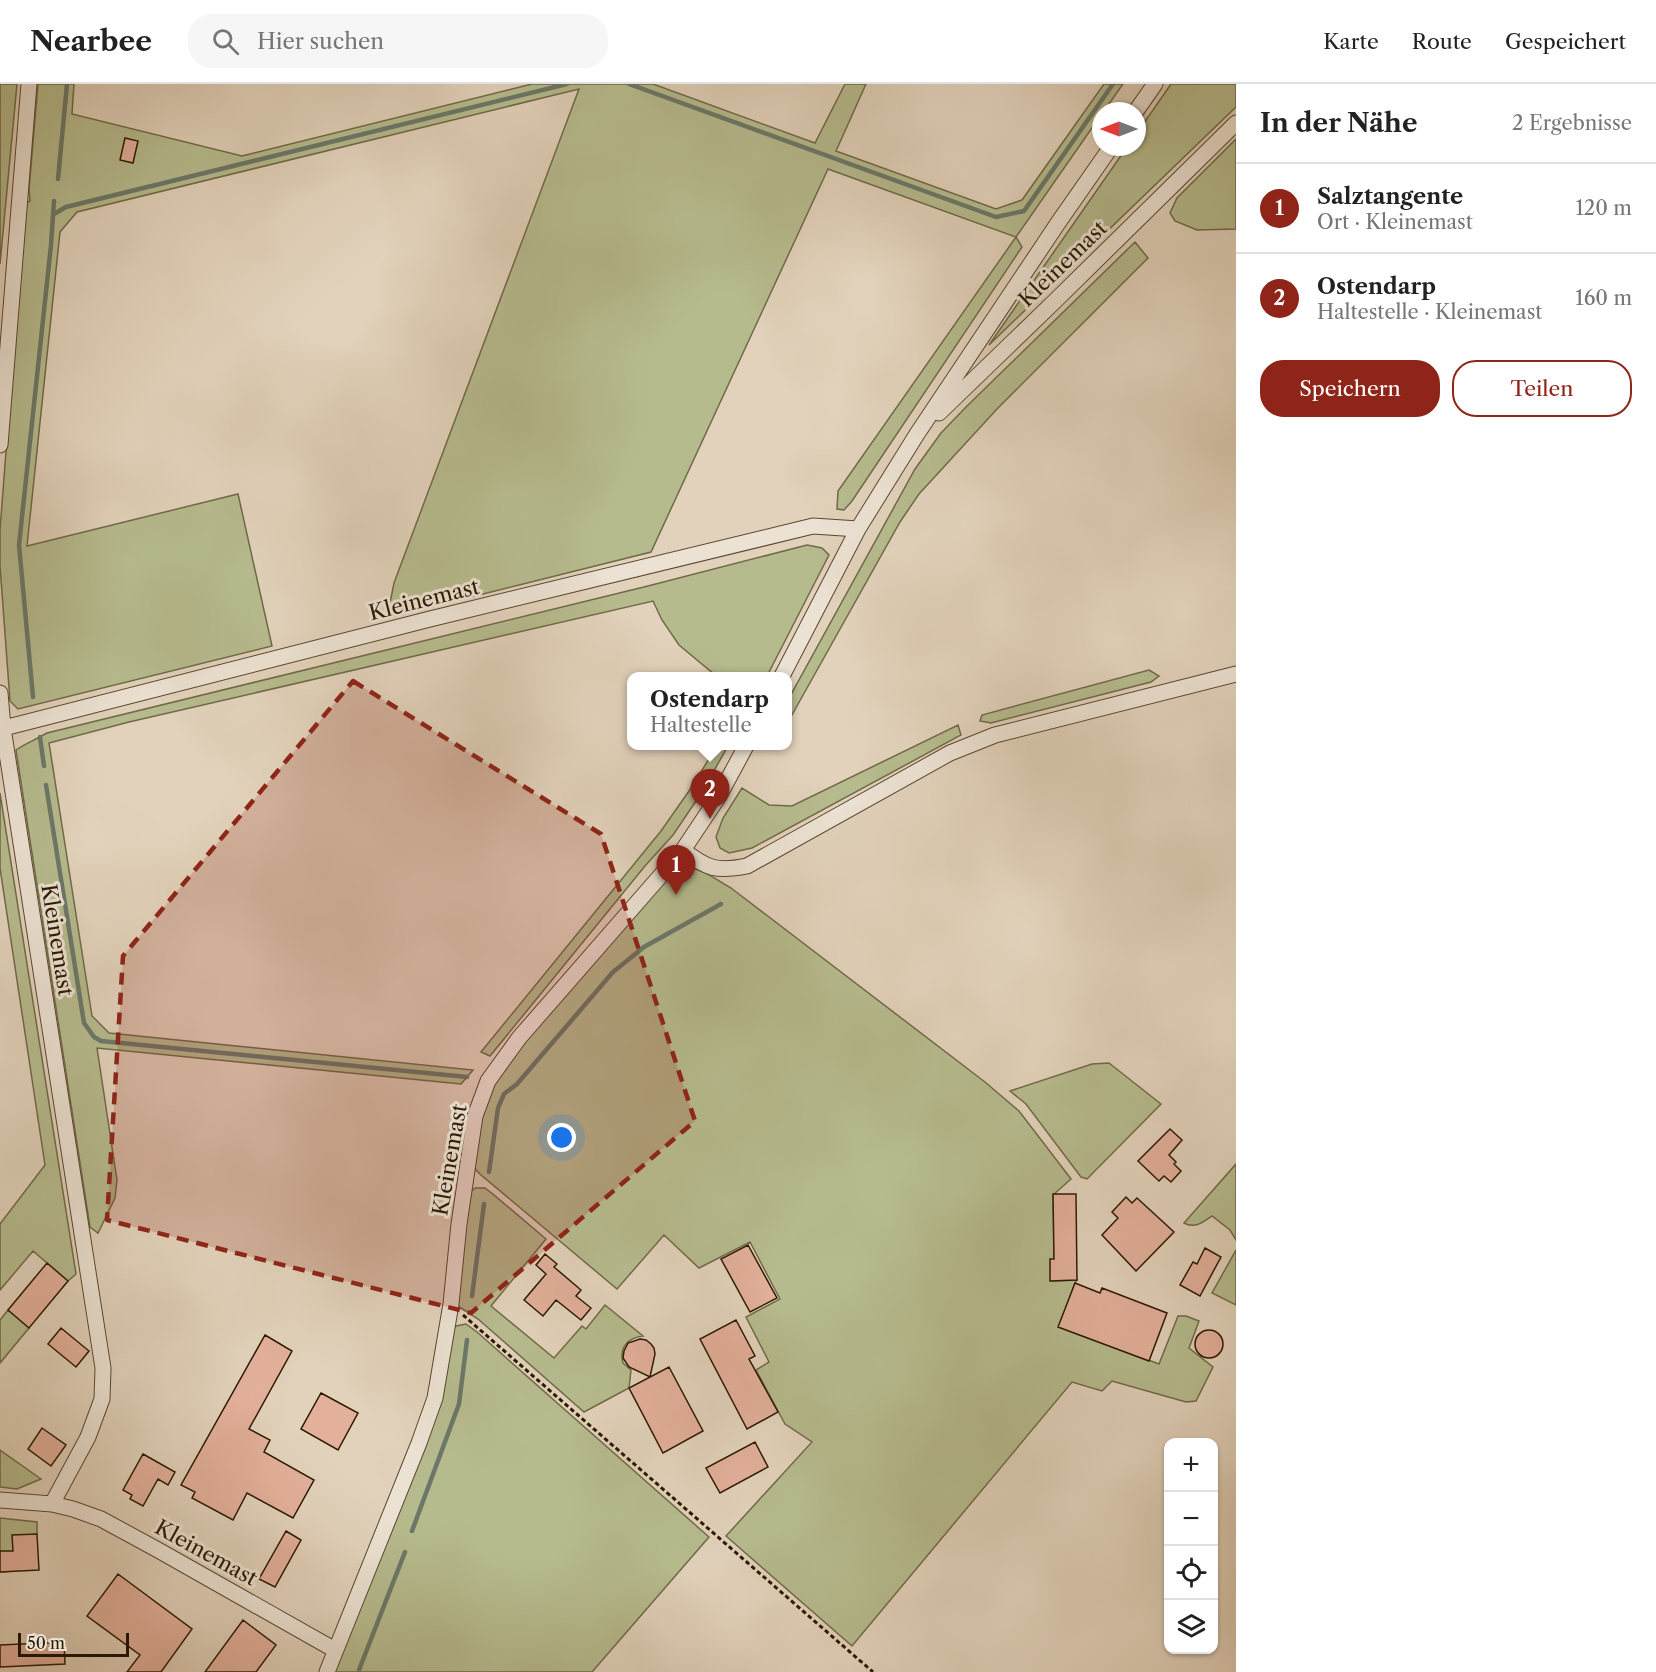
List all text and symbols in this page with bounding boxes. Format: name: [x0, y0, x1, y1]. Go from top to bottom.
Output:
search box: [188, 14, 608, 68]
text: Nearbee: [30, 24, 152, 58]
icon: search: [209, 25, 242, 58]
text: Hier suchen: [257, 28, 384, 55]
text: Karte: [1323, 29, 1379, 54]
text: Route: [1412, 29, 1472, 54]
text: Gespeichert: [1505, 29, 1626, 54]
north arrow: [1092, 102, 1146, 156]
text: In der Nähe: [1260, 107, 1417, 139]
text: 2 Ergebnisse: [1512, 111, 1632, 135]
text: Salztangente: [1317, 183, 1463, 210]
text: 1: [1275, 196, 1284, 220]
text: 120 m: [1575, 196, 1632, 220]
text: Ort · Kleinemast: [1317, 210, 1473, 234]
street label: Kleinemast: [1013, 215, 1112, 312]
text: Ostendarp: [1317, 273, 1436, 300]
text: 2: [1274, 286, 1285, 310]
text: 160 m: [1575, 286, 1632, 310]
text: Haltestelle · Kleinemast: [1317, 300, 1542, 324]
button: Speichern: [1260, 360, 1440, 417]
button: Teilen: [1452, 360, 1632, 417]
street label: Kleinemast: [366, 574, 482, 625]
popup: [627, 672, 792, 750]
text: Ostendarp: [650, 686, 769, 713]
text: Haltestelle: [650, 713, 752, 737]
pin: 2: [690, 770, 730, 819]
pin: 1: [656, 846, 696, 895]
street label: Kleinemast: [36, 882, 79, 998]
street label: Kleinemast: [427, 1102, 472, 1218]
your location: [547, 1123, 576, 1152]
map controls: [1164, 1438, 1218, 1654]
button: +: [1164, 1438, 1218, 1492]
button: −: [1164, 1492, 1218, 1546]
street label: Kleinemast: [151, 1514, 262, 1591]
button: locate: [1164, 1546, 1218, 1600]
button: layers: [1164, 1600, 1218, 1654]
scale bar: [18, 1630, 129, 1658]
text: 50 m: [27, 1633, 65, 1653]

